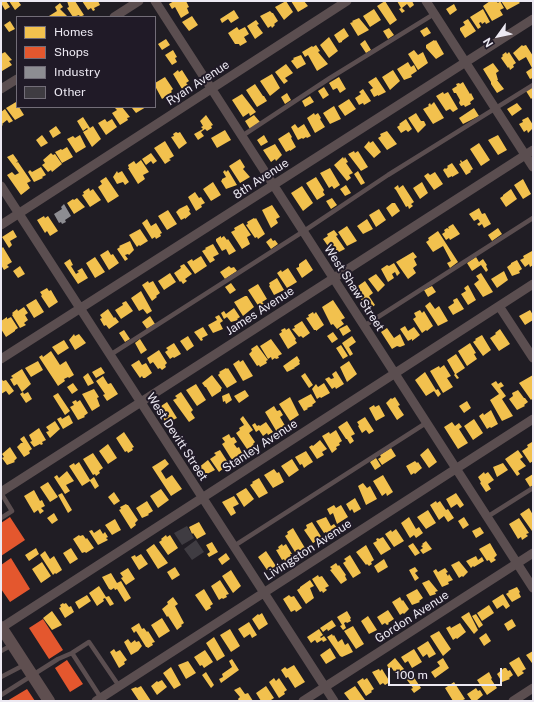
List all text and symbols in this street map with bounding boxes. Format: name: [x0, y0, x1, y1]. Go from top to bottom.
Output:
legend: [16, 16, 156, 108]
north arrow: [478, 16, 518, 56]
text: Homes: [54, 25, 93, 39]
text: N: [481, 36, 495, 49]
text: Shops: [54, 45, 89, 59]
street label: Ryan Avenue: [164, 57, 232, 109]
text: Industry: [54, 65, 100, 79]
text: Other: [54, 85, 86, 99]
street label: 8th Avenue: [230, 156, 292, 202]
street label: West Shaw Street: [321, 242, 387, 334]
street label: James Avenue: [223, 284, 297, 338]
street label: West Devitt Street: [143, 390, 211, 484]
street label: Stanley Avenue: [220, 416, 300, 476]
street label: Livingston Avenue: [262, 516, 354, 584]
street label: Gordon Avenue: [372, 588, 452, 646]
scale bar: [390, 660, 504, 686]
text: 100 m: [395, 668, 428, 682]

